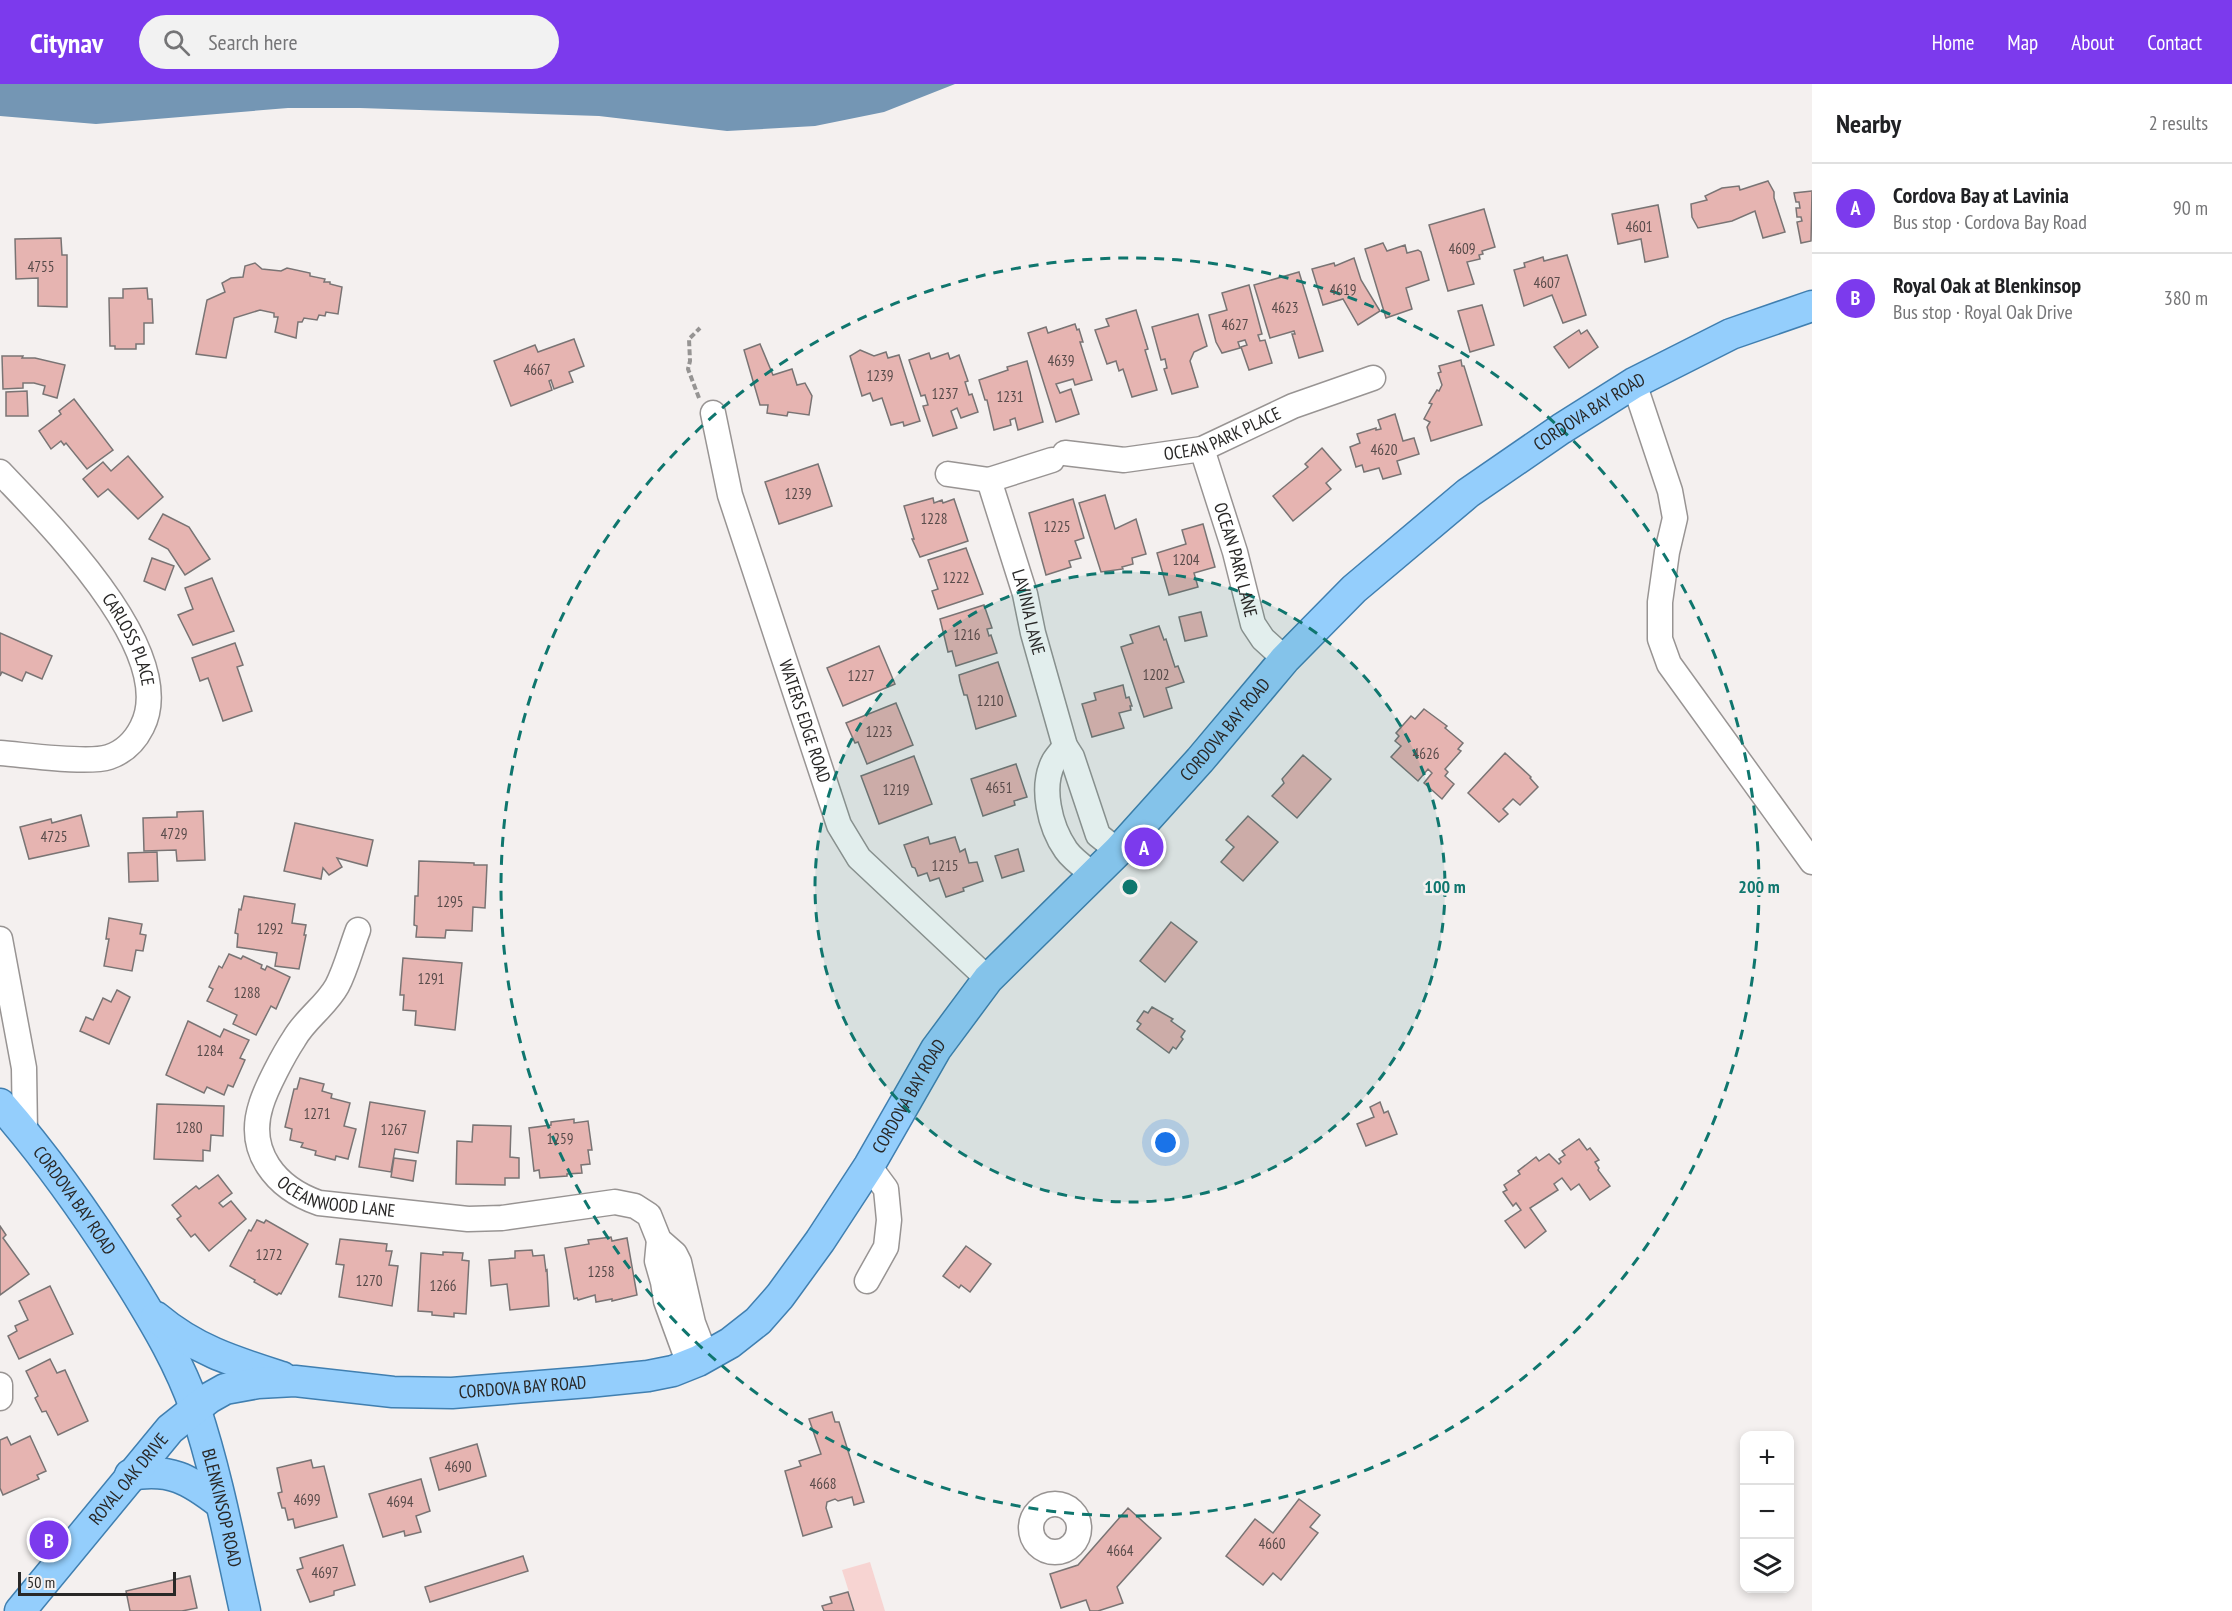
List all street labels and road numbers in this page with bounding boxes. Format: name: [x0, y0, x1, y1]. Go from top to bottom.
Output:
street label: CORDOVA BAY ROAD: [1529, 367, 1649, 456]
street label: OCEAN PARK PLACE: [1162, 401, 1284, 465]
street label: OCEAN PARK LANE: [1209, 500, 1263, 620]
street label: LAVINIA LANE: [1007, 566, 1051, 657]
street label: CARLOSS PLACE: [97, 588, 160, 687]
street label: WATERS EDGE ROAD: [774, 657, 836, 786]
street label: CORDOVA BAY ROAD: [1175, 673, 1275, 786]
street label: CORDOVA BAY ROAD: [867, 1034, 951, 1157]
street label: CORDOVA BAY ROAD: [28, 1141, 121, 1259]
street label: OCEANWOOD LANE: [272, 1171, 396, 1222]
street label: CORDOVA BAY ROAD: [458, 1370, 587, 1403]
street label: ROYAL OAK DRIVE: [84, 1428, 173, 1529]
street label: BLENKINSOP ROAD: [197, 1446, 247, 1569]

